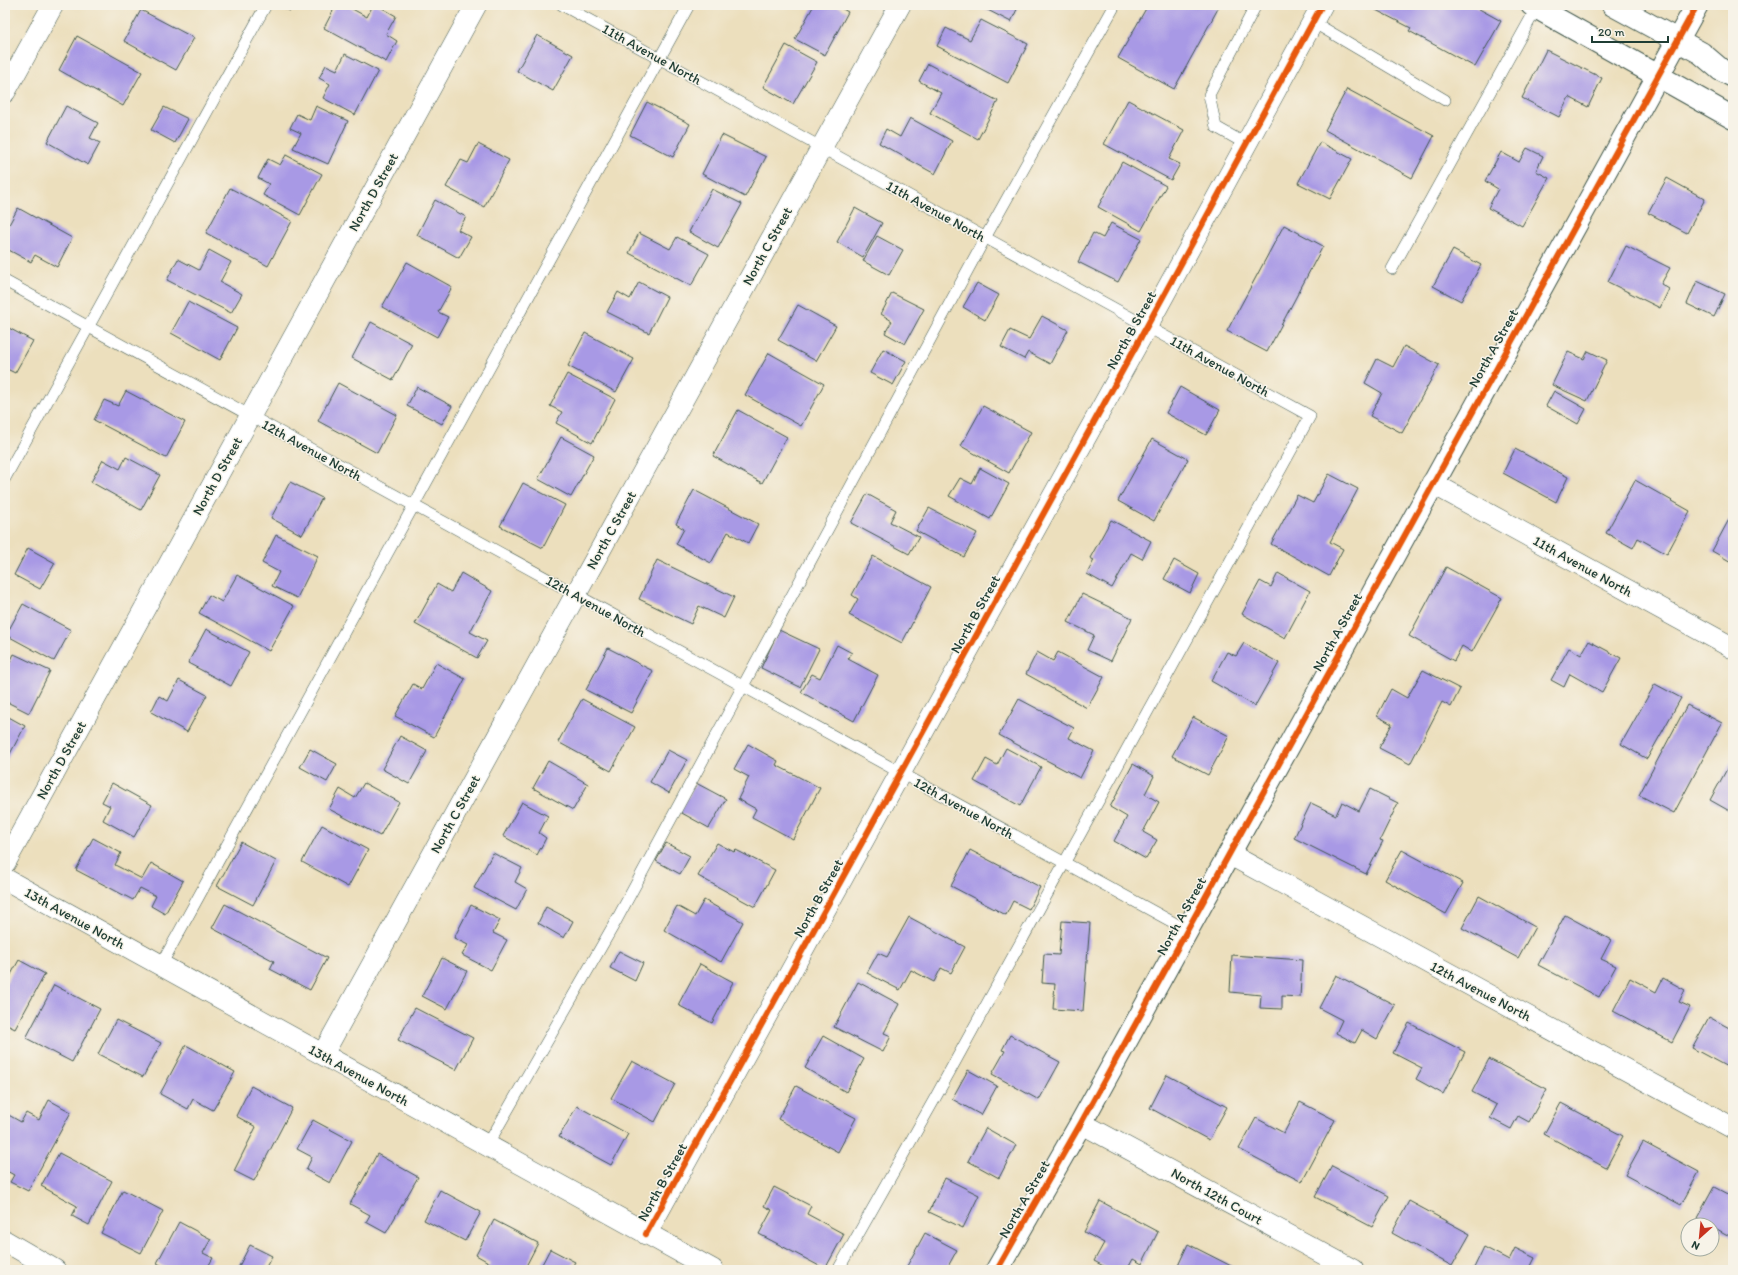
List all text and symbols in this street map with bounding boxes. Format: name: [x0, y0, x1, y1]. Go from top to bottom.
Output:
scale bar: [1592, 18, 1668, 44]
street label: 11th Avenue North: [599, 20, 705, 89]
text: 20 m: [1598, 25, 1625, 39]
street label: North D Street: [345, 150, 402, 234]
street label: 11th Avenue North: [883, 177, 989, 246]
street label: North C Street: [739, 204, 796, 288]
street label: North B Street: [1103, 288, 1160, 372]
street label: North A Street: [1465, 306, 1522, 390]
street label: 11th Avenue North: [1167, 332, 1273, 401]
street label: 12th Avenue North: [259, 416, 365, 485]
street label: North D Street: [189, 434, 246, 518]
street label: North C Street: [583, 488, 640, 572]
street label: 11th Avenue North: [1530, 532, 1636, 601]
street label: 12th Avenue North: [543, 572, 649, 641]
street label: North B Street: [947, 572, 1004, 656]
street label: North A Street: [1309, 590, 1366, 674]
street label: North D Street: [33, 718, 90, 802]
street label: North C Street: [427, 772, 484, 856]
street label: 12th Avenue North: [911, 774, 1017, 843]
street label: North B Street: [790, 856, 847, 940]
street label: North A Street: [1153, 874, 1210, 958]
street label: 13th Avenue North: [22, 884, 128, 953]
street label: 12th Avenue North: [1427, 958, 1534, 1025]
street label: 13th Avenue North: [306, 1041, 412, 1110]
street label: North B Street: [634, 1140, 691, 1224]
street label: North A Street: [995, 1157, 1054, 1241]
street label: North 12th Court: [1168, 1164, 1266, 1229]
north arrow: [1680, 1217, 1720, 1257]
text: N: [1689, 1238, 1702, 1253]

